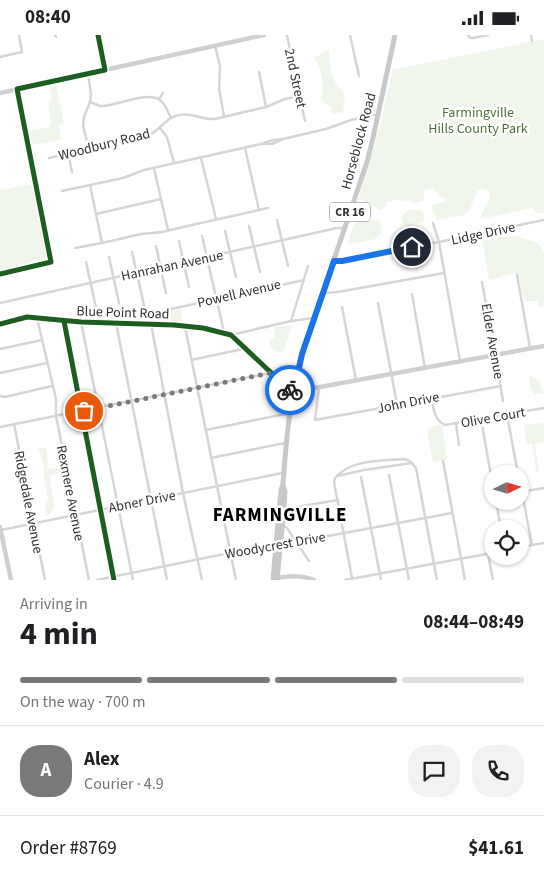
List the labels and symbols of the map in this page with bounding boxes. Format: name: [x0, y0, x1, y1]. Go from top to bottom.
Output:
street label: 2nd Street: [279, 47, 311, 110]
street label: Horseblock Road: [336, 91, 381, 192]
park label: Farmingville Hills County Park: [428, 103, 528, 139]
street label: Woodbury Road: [56, 124, 152, 166]
road number: CR 16: [330, 203, 370, 221]
street label: Lidge Drive: [449, 217, 517, 251]
pin: [391, 226, 433, 268]
street label: Hanrahan Avenue: [119, 245, 225, 287]
street label: Powell Avenue: [195, 275, 283, 313]
street label: Blue Point Road: [76, 301, 170, 325]
street label: Elder Avenue: [476, 302, 509, 381]
courier: [265, 365, 315, 415]
street label: John Drive: [375, 387, 441, 419]
pin: [63, 390, 105, 432]
street label: Olive Court: [459, 402, 527, 434]
street label: Rexmere Avenue: [51, 444, 89, 543]
street label: Ridgedale Avenue: [8, 449, 48, 555]
north arrow: [484, 465, 529, 510]
street label: Abner Drive: [107, 486, 177, 518]
district label: FARMINGVILLE: [213, 502, 347, 529]
street label: Woodycrest Drive: [223, 527, 327, 565]

